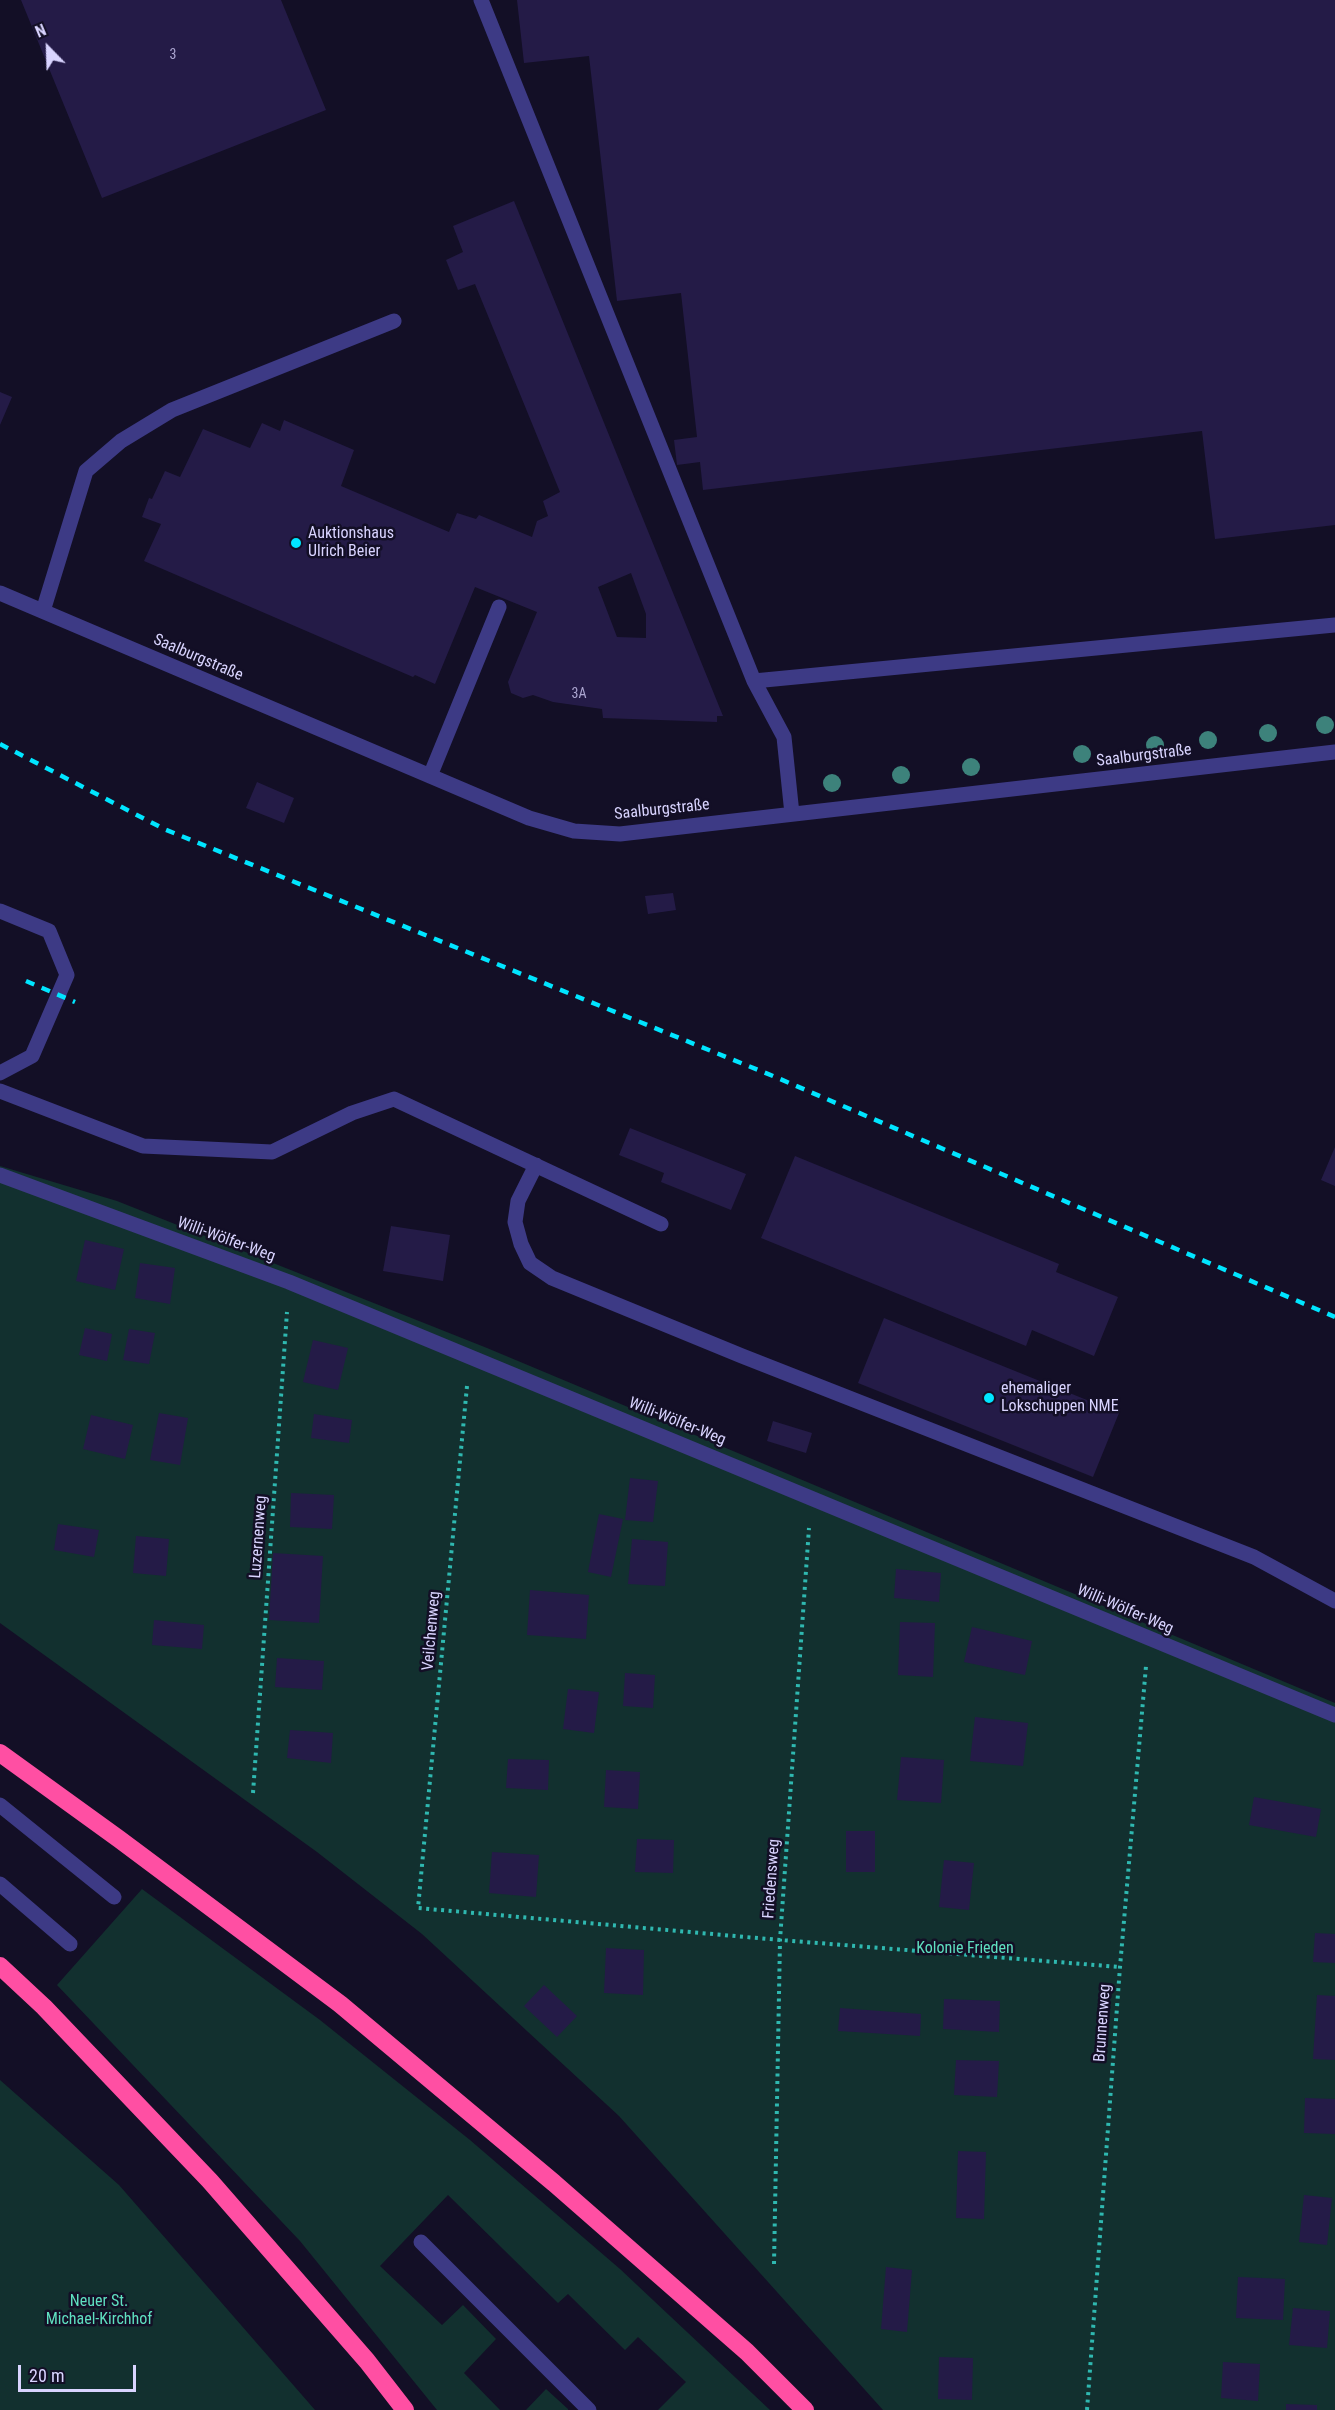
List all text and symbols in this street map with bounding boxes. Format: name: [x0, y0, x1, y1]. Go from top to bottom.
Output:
north arrow: [18, 18, 78, 78]
text: N: [33, 20, 49, 42]
house number: 3: [170, 47, 176, 63]
place label: Auktionshaus Ulrich Beier: [308, 524, 394, 562]
marker: Auktionshaus Ulrich Beier: [289, 536, 303, 550]
street label: Saalburgstraße: [150, 630, 246, 686]
house number: 3A: [572, 686, 586, 702]
street label: Saalburgstraße: [1095, 741, 1193, 771]
street label: Saalburgstraße: [613, 795, 711, 825]
street label: Willi-Wölfer-Weg: [174, 1213, 278, 1267]
place label: ehemaliger Lokschuppen NME: [1001, 1379, 1119, 1417]
marker: ehemaliger Lokschuppen NME: [982, 1391, 996, 1405]
street label: Willi-Wölfer-Weg: [626, 1394, 728, 1450]
street label: Luzernenweg: [247, 1495, 271, 1579]
street label: Willi-Wölfer-Weg: [1074, 1581, 1176, 1639]
street label: Veilchenweg: [419, 1591, 445, 1671]
street label: Friedensweg: [760, 1839, 784, 1919]
park label: Kolonie Frieden: [916, 1939, 1014, 1959]
street label: Brunnenweg: [1091, 1983, 1115, 2063]
park label: Neuer St. Michael-Kirchhof: [46, 2292, 152, 2330]
scale bar: [21, 2353, 140, 2391]
text: 20 m: [29, 2365, 64, 2386]

